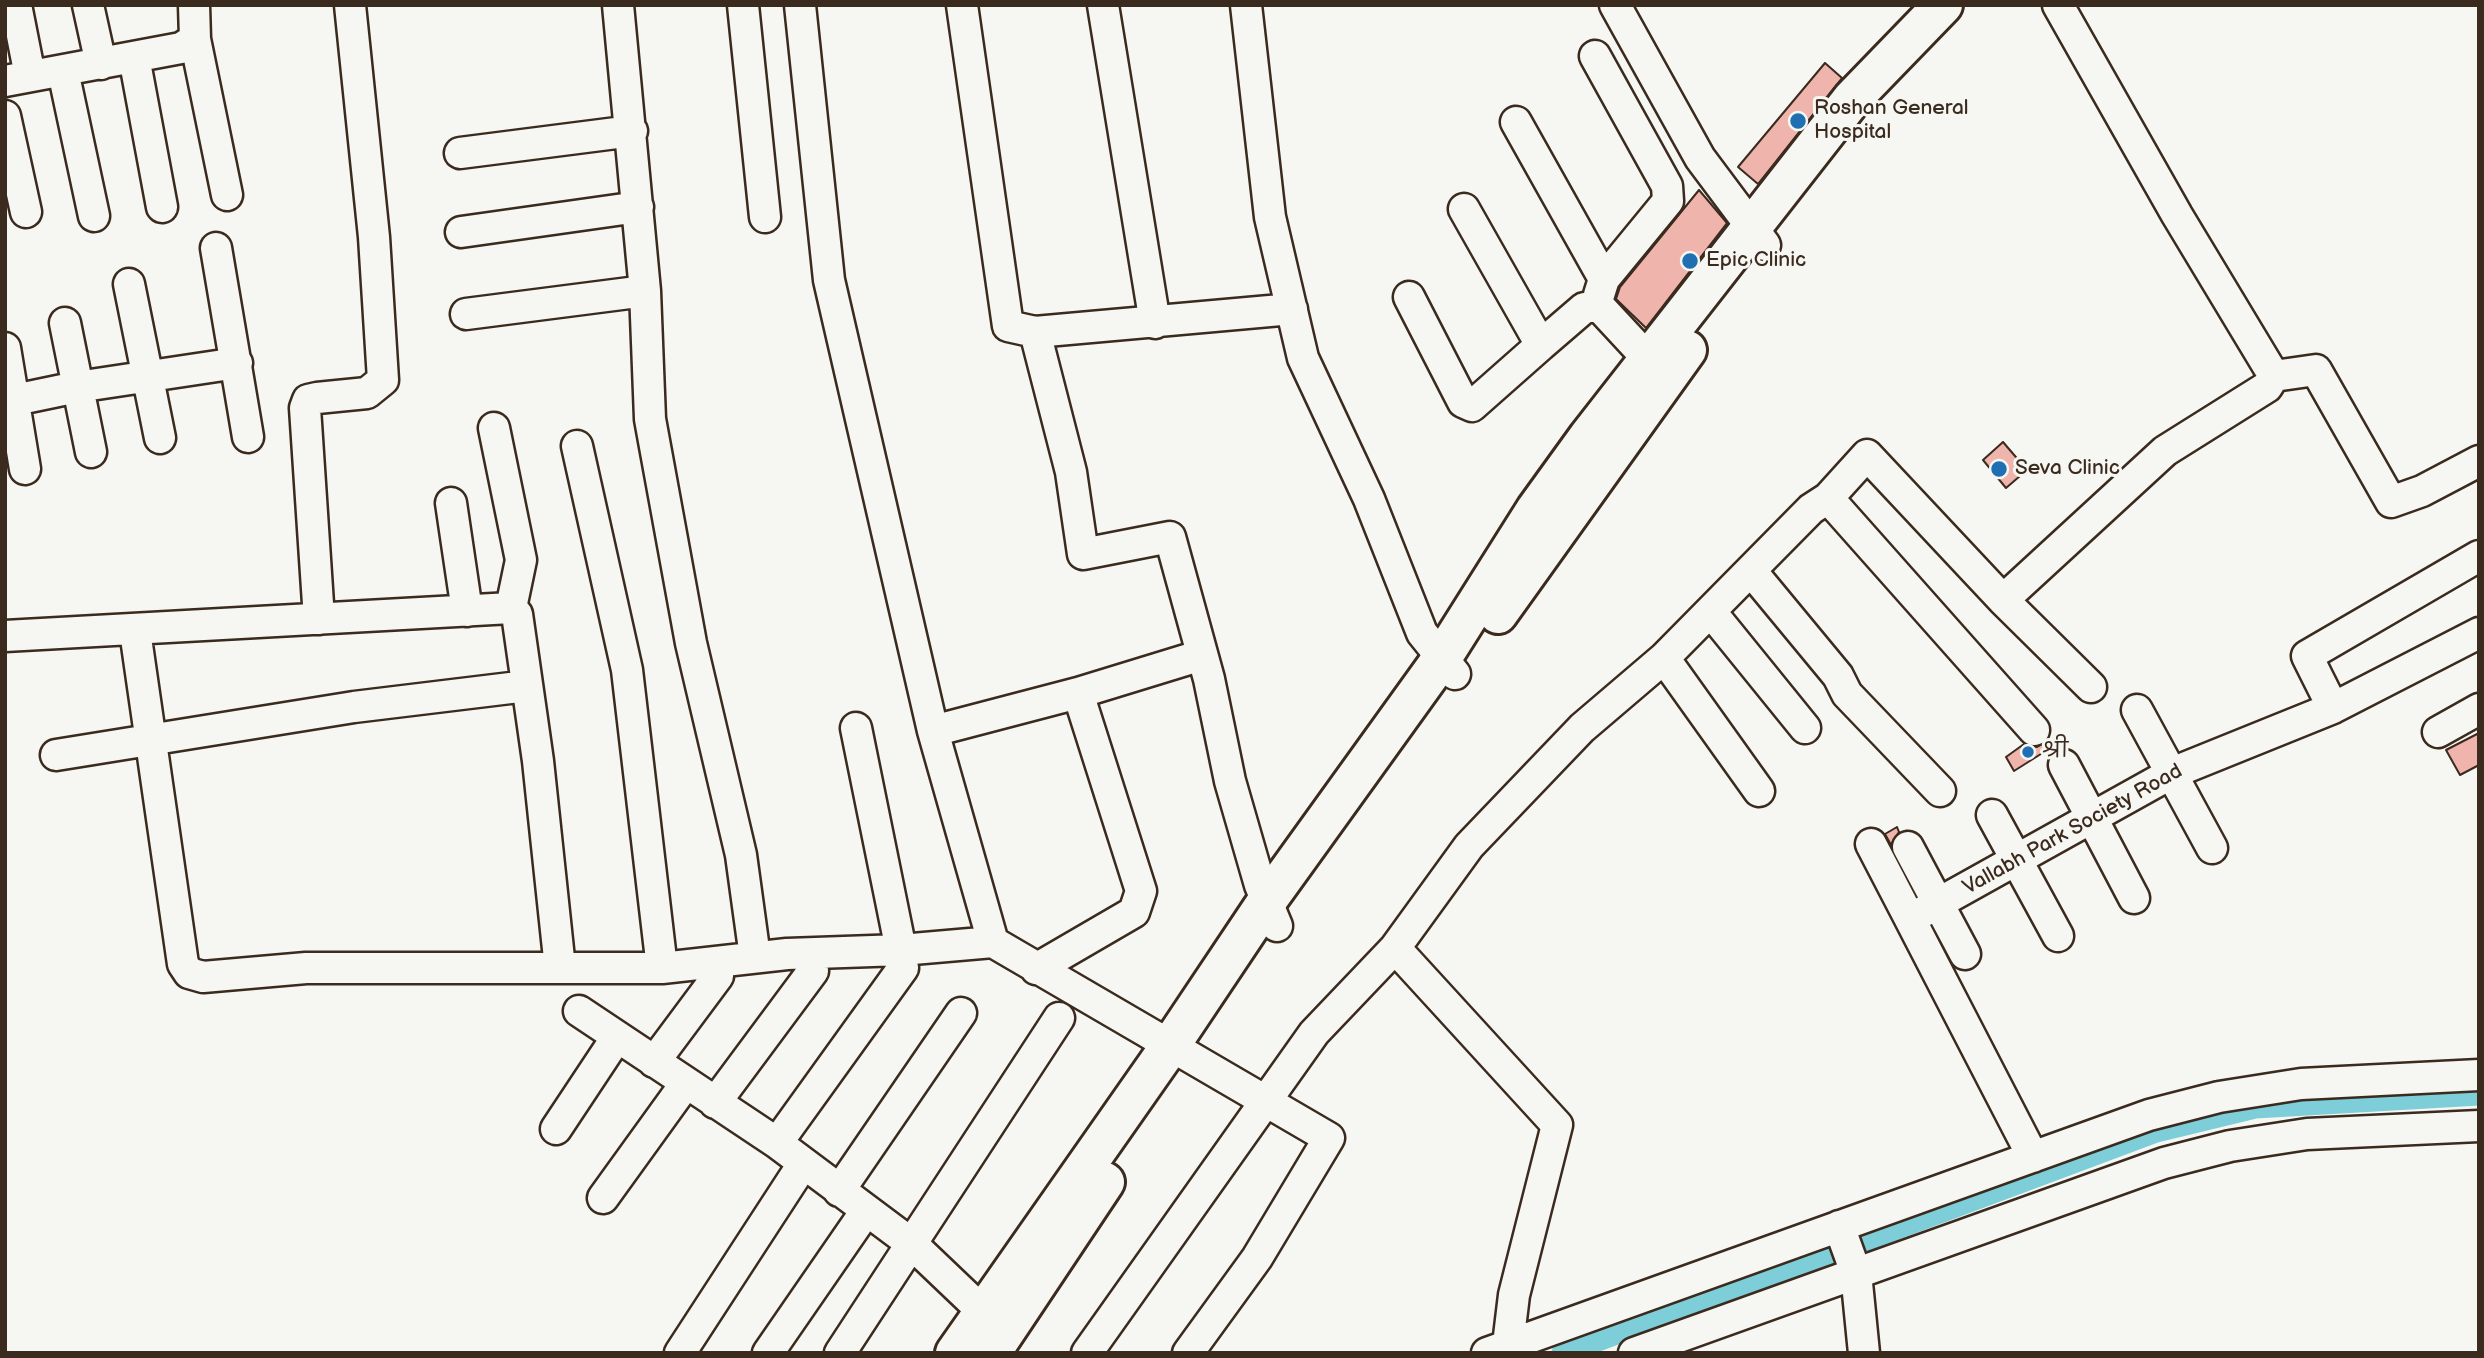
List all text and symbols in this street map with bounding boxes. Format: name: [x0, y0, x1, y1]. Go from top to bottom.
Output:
place label: Roshan General Hospital: [1814, 96, 1968, 146]
marker: Roshan General Hospital: [1788, 111, 1808, 131]
place label: Epic Clinic: [1706, 248, 1806, 274]
marker: Epic Clinic: [1680, 251, 1700, 271]
place label: Seva Clinic: [2015, 456, 2120, 482]
marker: Seva Clinic: [1989, 459, 2009, 479]
place label: श्री: [2042, 739, 2068, 765]
marker: श्री: [2020, 744, 2036, 760]
street label: Vallabh Park Society Road: [1959, 759, 2187, 901]

